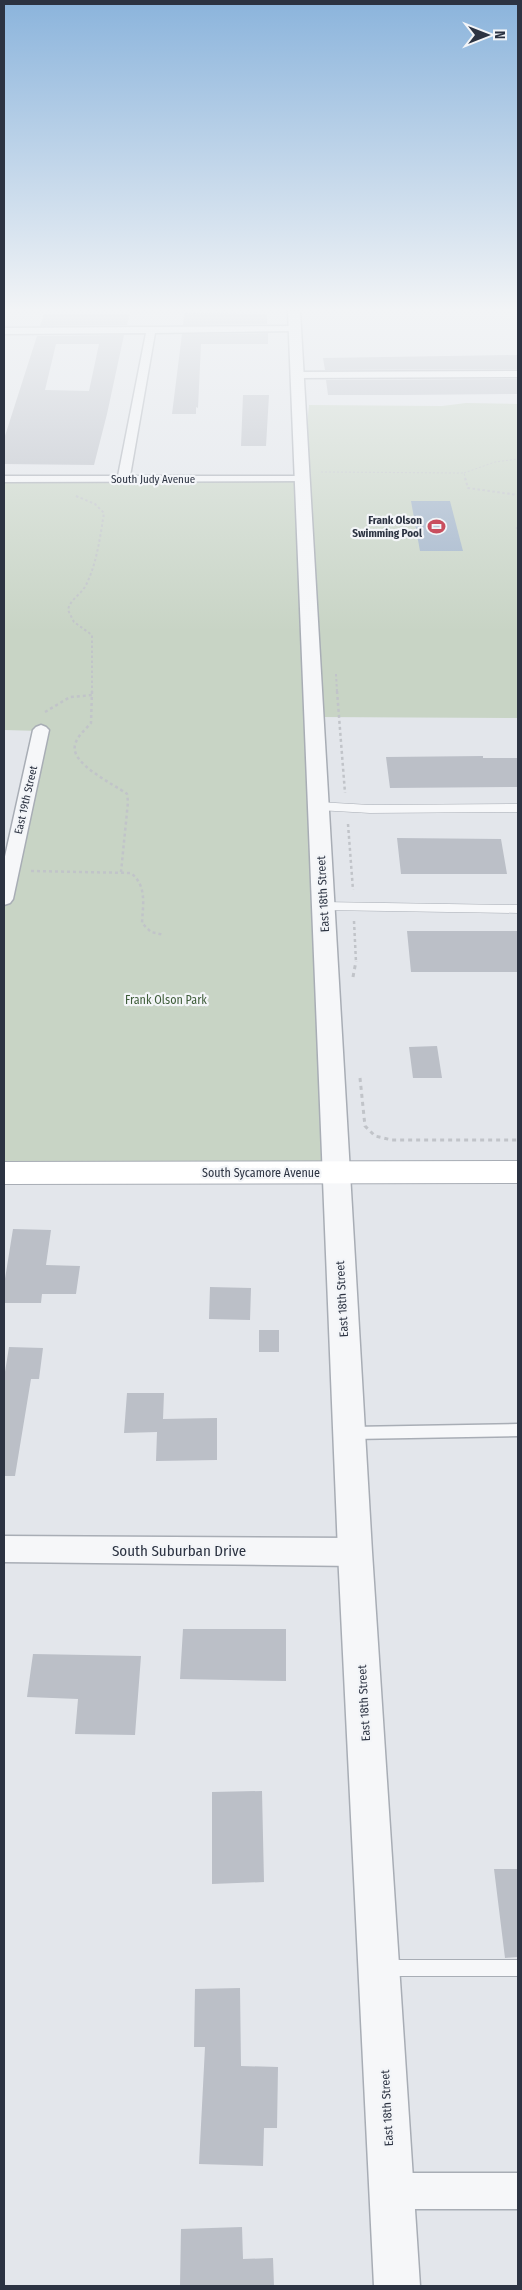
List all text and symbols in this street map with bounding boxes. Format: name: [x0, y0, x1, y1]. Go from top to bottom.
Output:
north arrow: [462, 10, 512, 60]
text: N: [491, 31, 508, 39]
street label: South Judy Avenue: [111, 473, 195, 486]
place label: Frank Olson Swimming Pool: [352, 514, 423, 540]
sports icon: Frank Olson Swimming Pool: [426, 516, 446, 536]
street label: East 19th Street: [12, 764, 40, 836]
street label: East 18th Street: [314, 855, 332, 933]
park label: Frank Olson Park: [125, 993, 207, 1007]
street label: South Sycamore Avenue: [202, 1166, 320, 1180]
street label: East 18th Street: [333, 1260, 351, 1338]
street label: South Suburban Drive: [112, 1542, 246, 1560]
street label: East 18th Street: [355, 1664, 373, 1742]
street label: East 18th Street: [378, 2069, 396, 2147]

